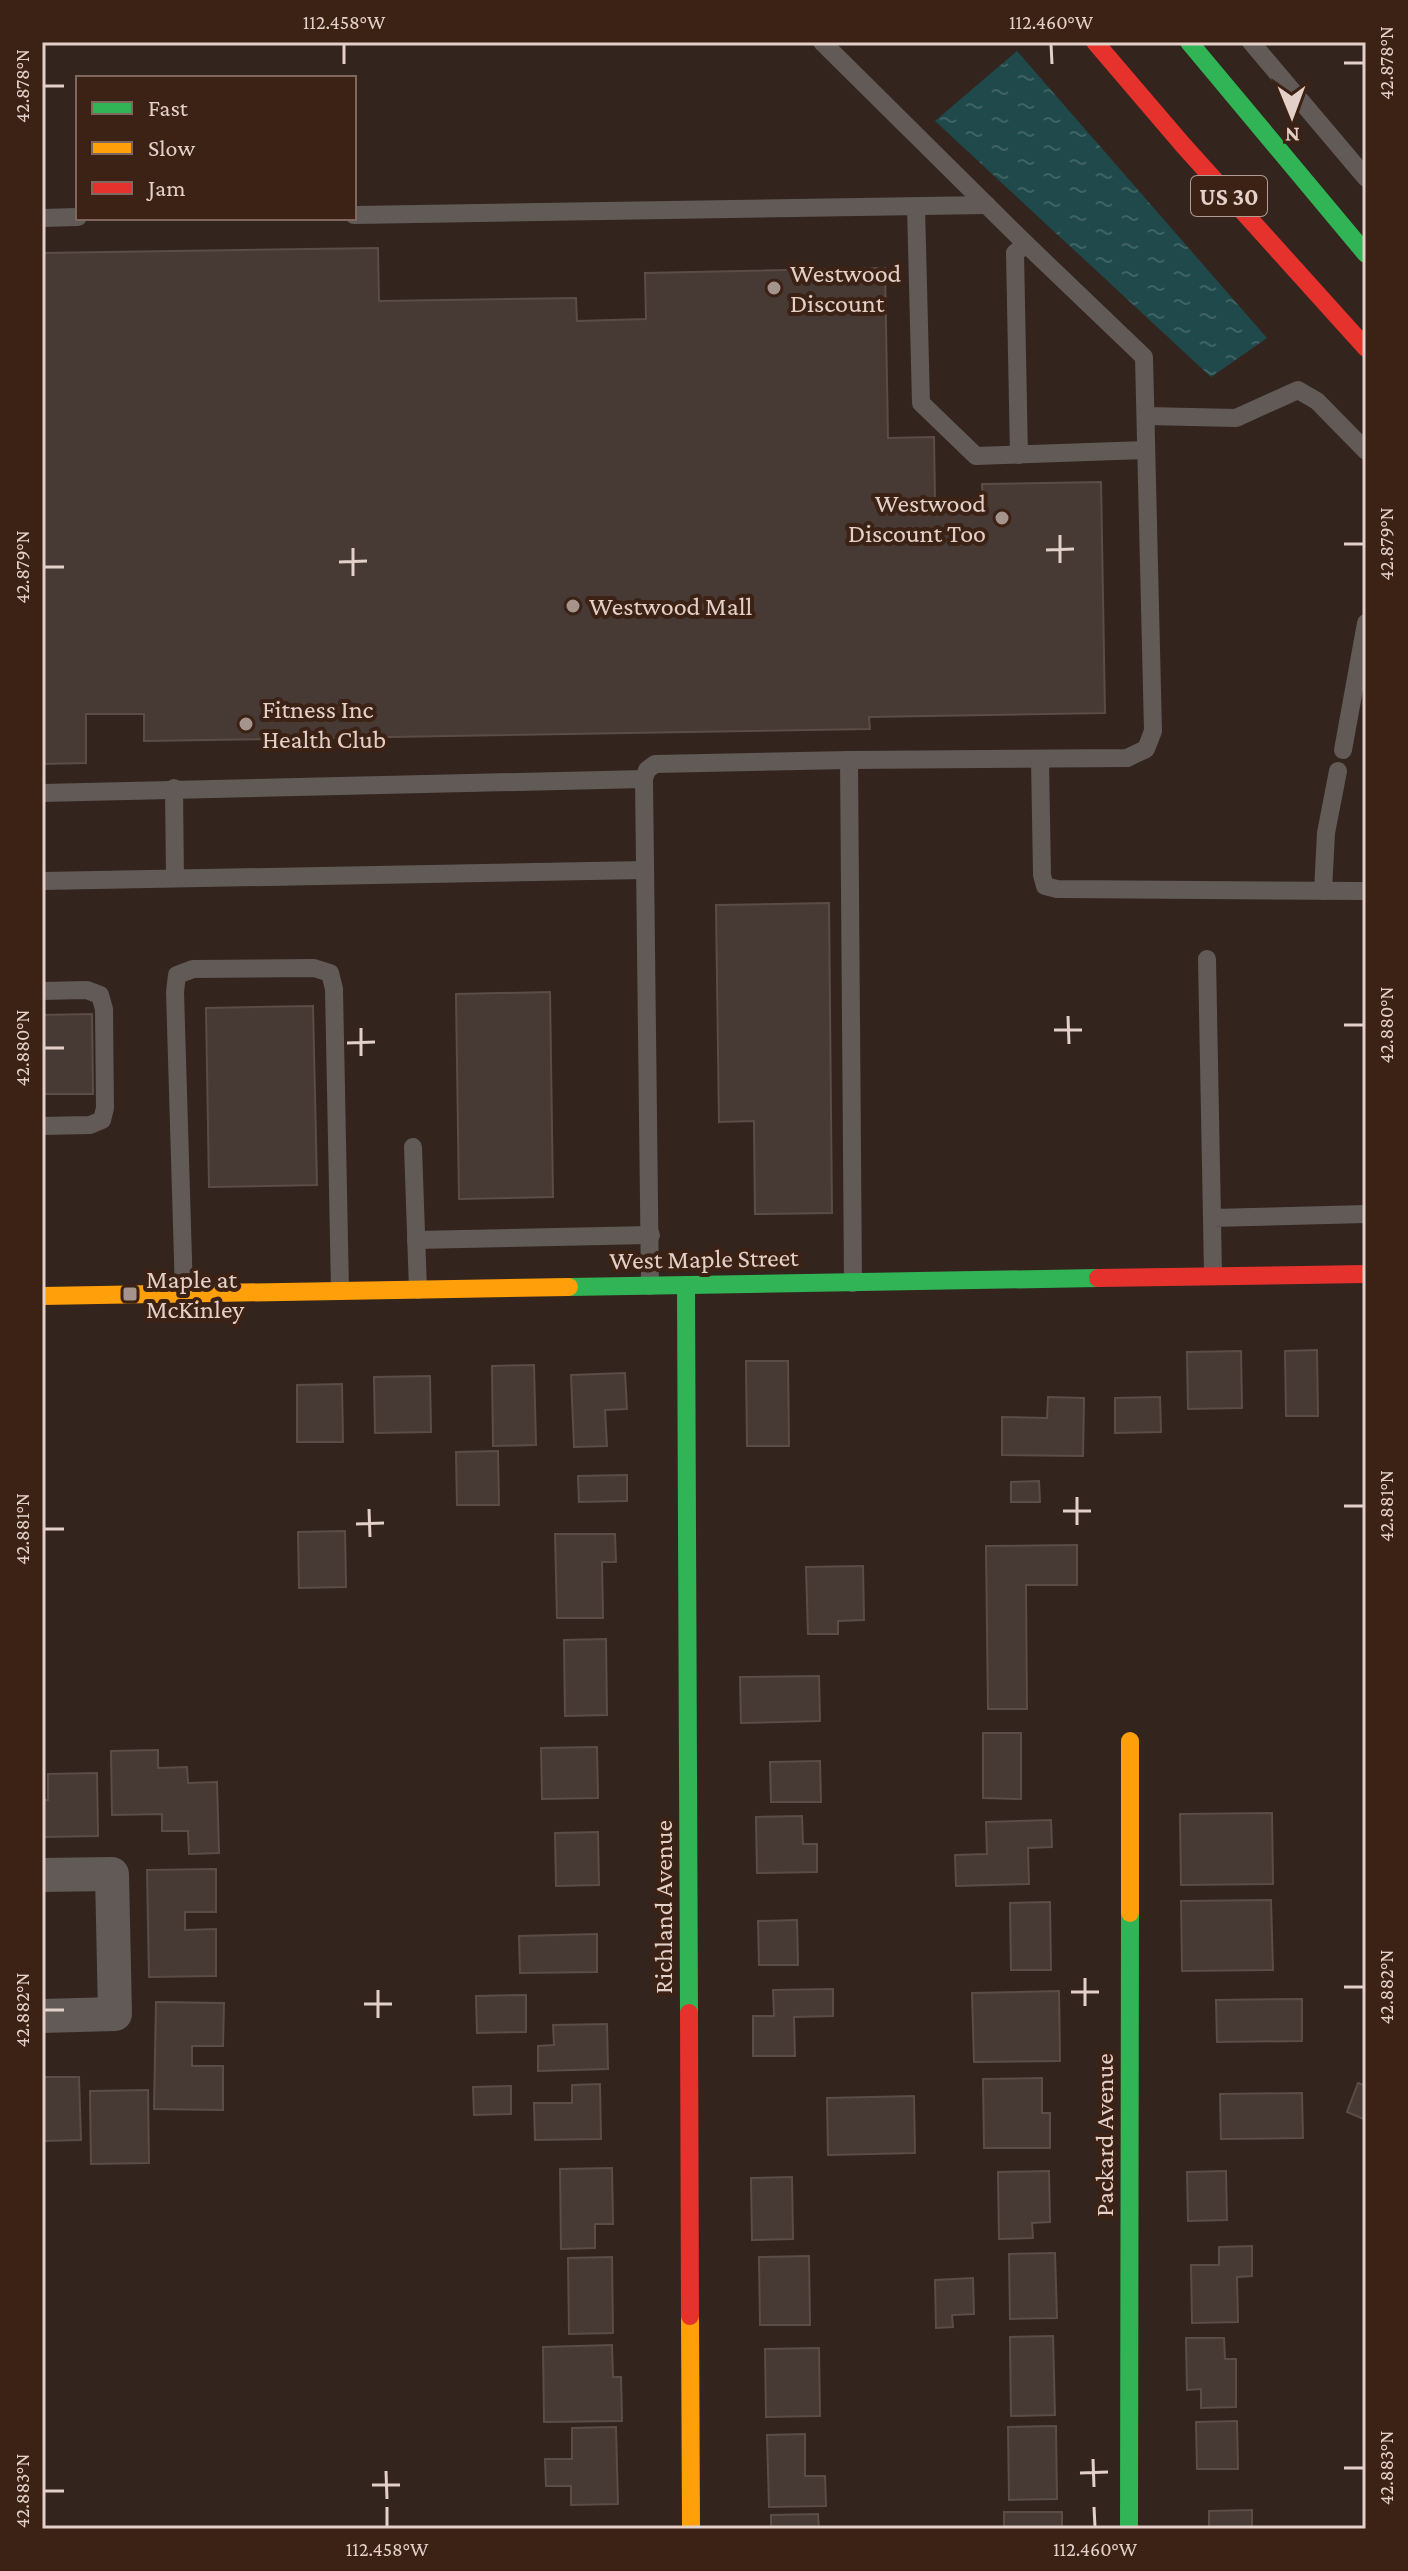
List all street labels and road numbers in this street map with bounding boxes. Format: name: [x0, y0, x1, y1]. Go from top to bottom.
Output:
road number: US 30: [1191, 176, 1267, 216]
street label: West Maple Street: [609, 1243, 799, 1275]
street label: Richland Avenue: [649, 1820, 678, 1994]
street label: Packard Avenue: [1090, 2053, 1119, 2217]

